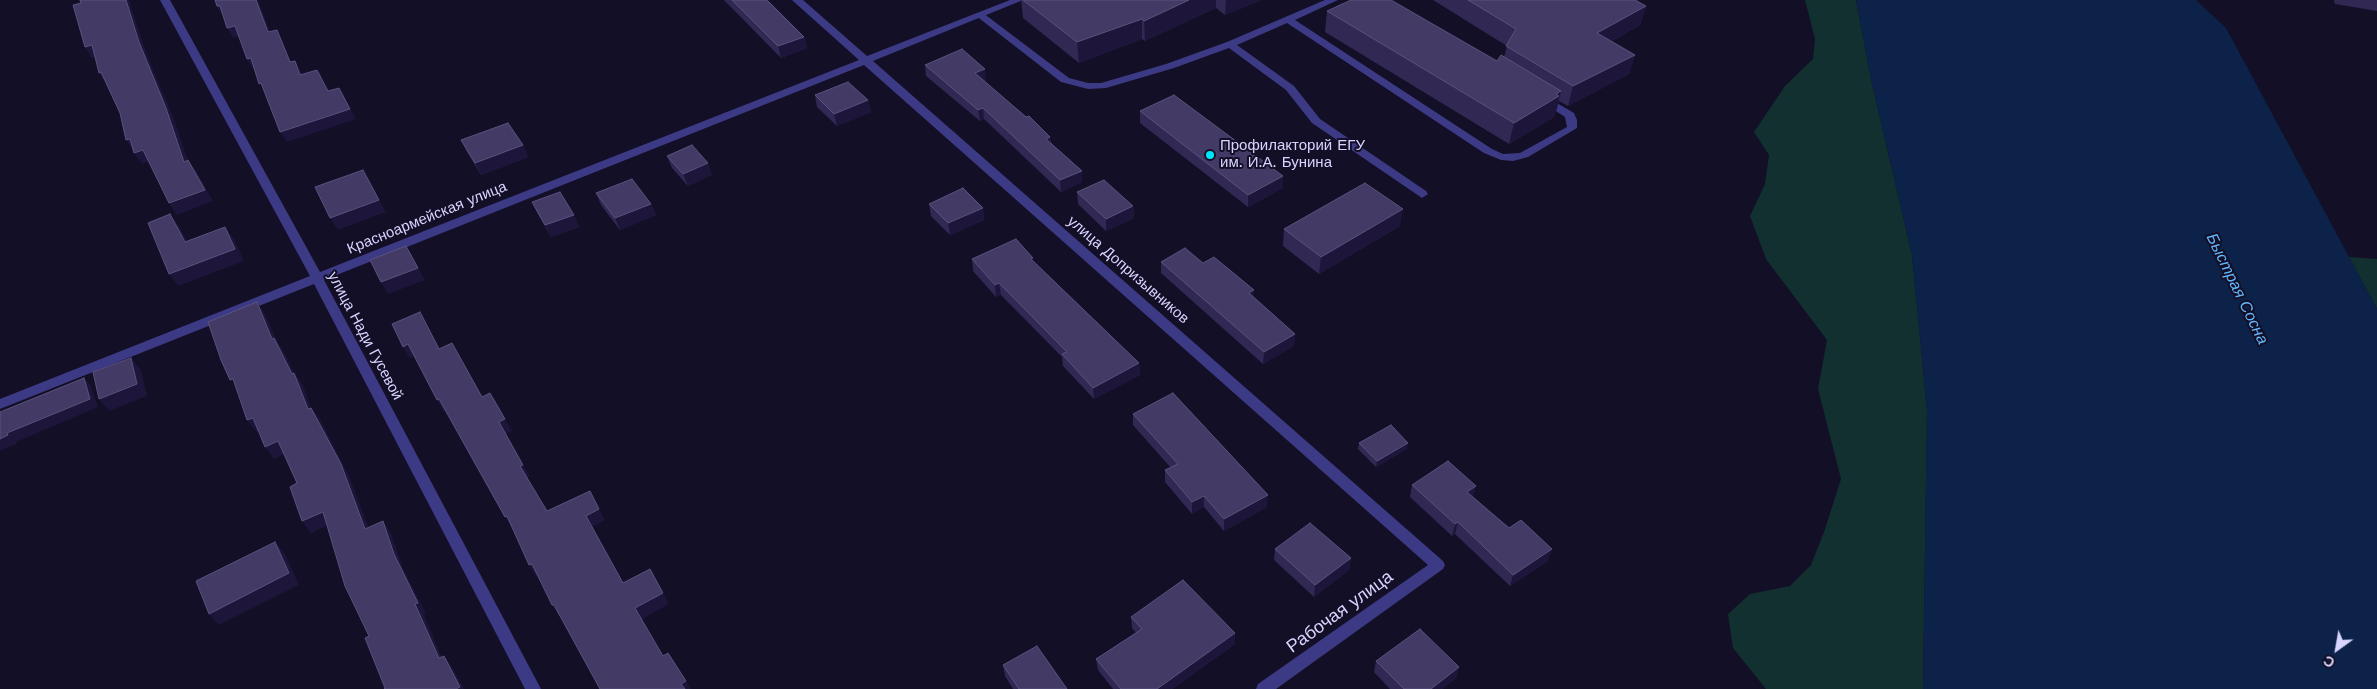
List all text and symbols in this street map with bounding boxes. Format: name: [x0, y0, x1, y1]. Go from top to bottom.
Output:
place label: Профилакторий ЕГУ им. И.А. Бунина: [1220, 137, 1365, 172]
marker: Профилакторий ЕГУ им. И.А. Бунина: [1204, 149, 1216, 161]
street label: Красноармейская улица: [345, 178, 509, 258]
street label: улица Допризывников: [1064, 212, 1192, 328]
water label: Быстрая Сосна: [2202, 230, 2272, 348]
street label: улица Нади Гусевой: [324, 269, 406, 403]
street label: Рабочая улица: [1283, 566, 1397, 658]
north arrow: [2312, 624, 2362, 674]
text: С: [2321, 652, 2338, 671]

